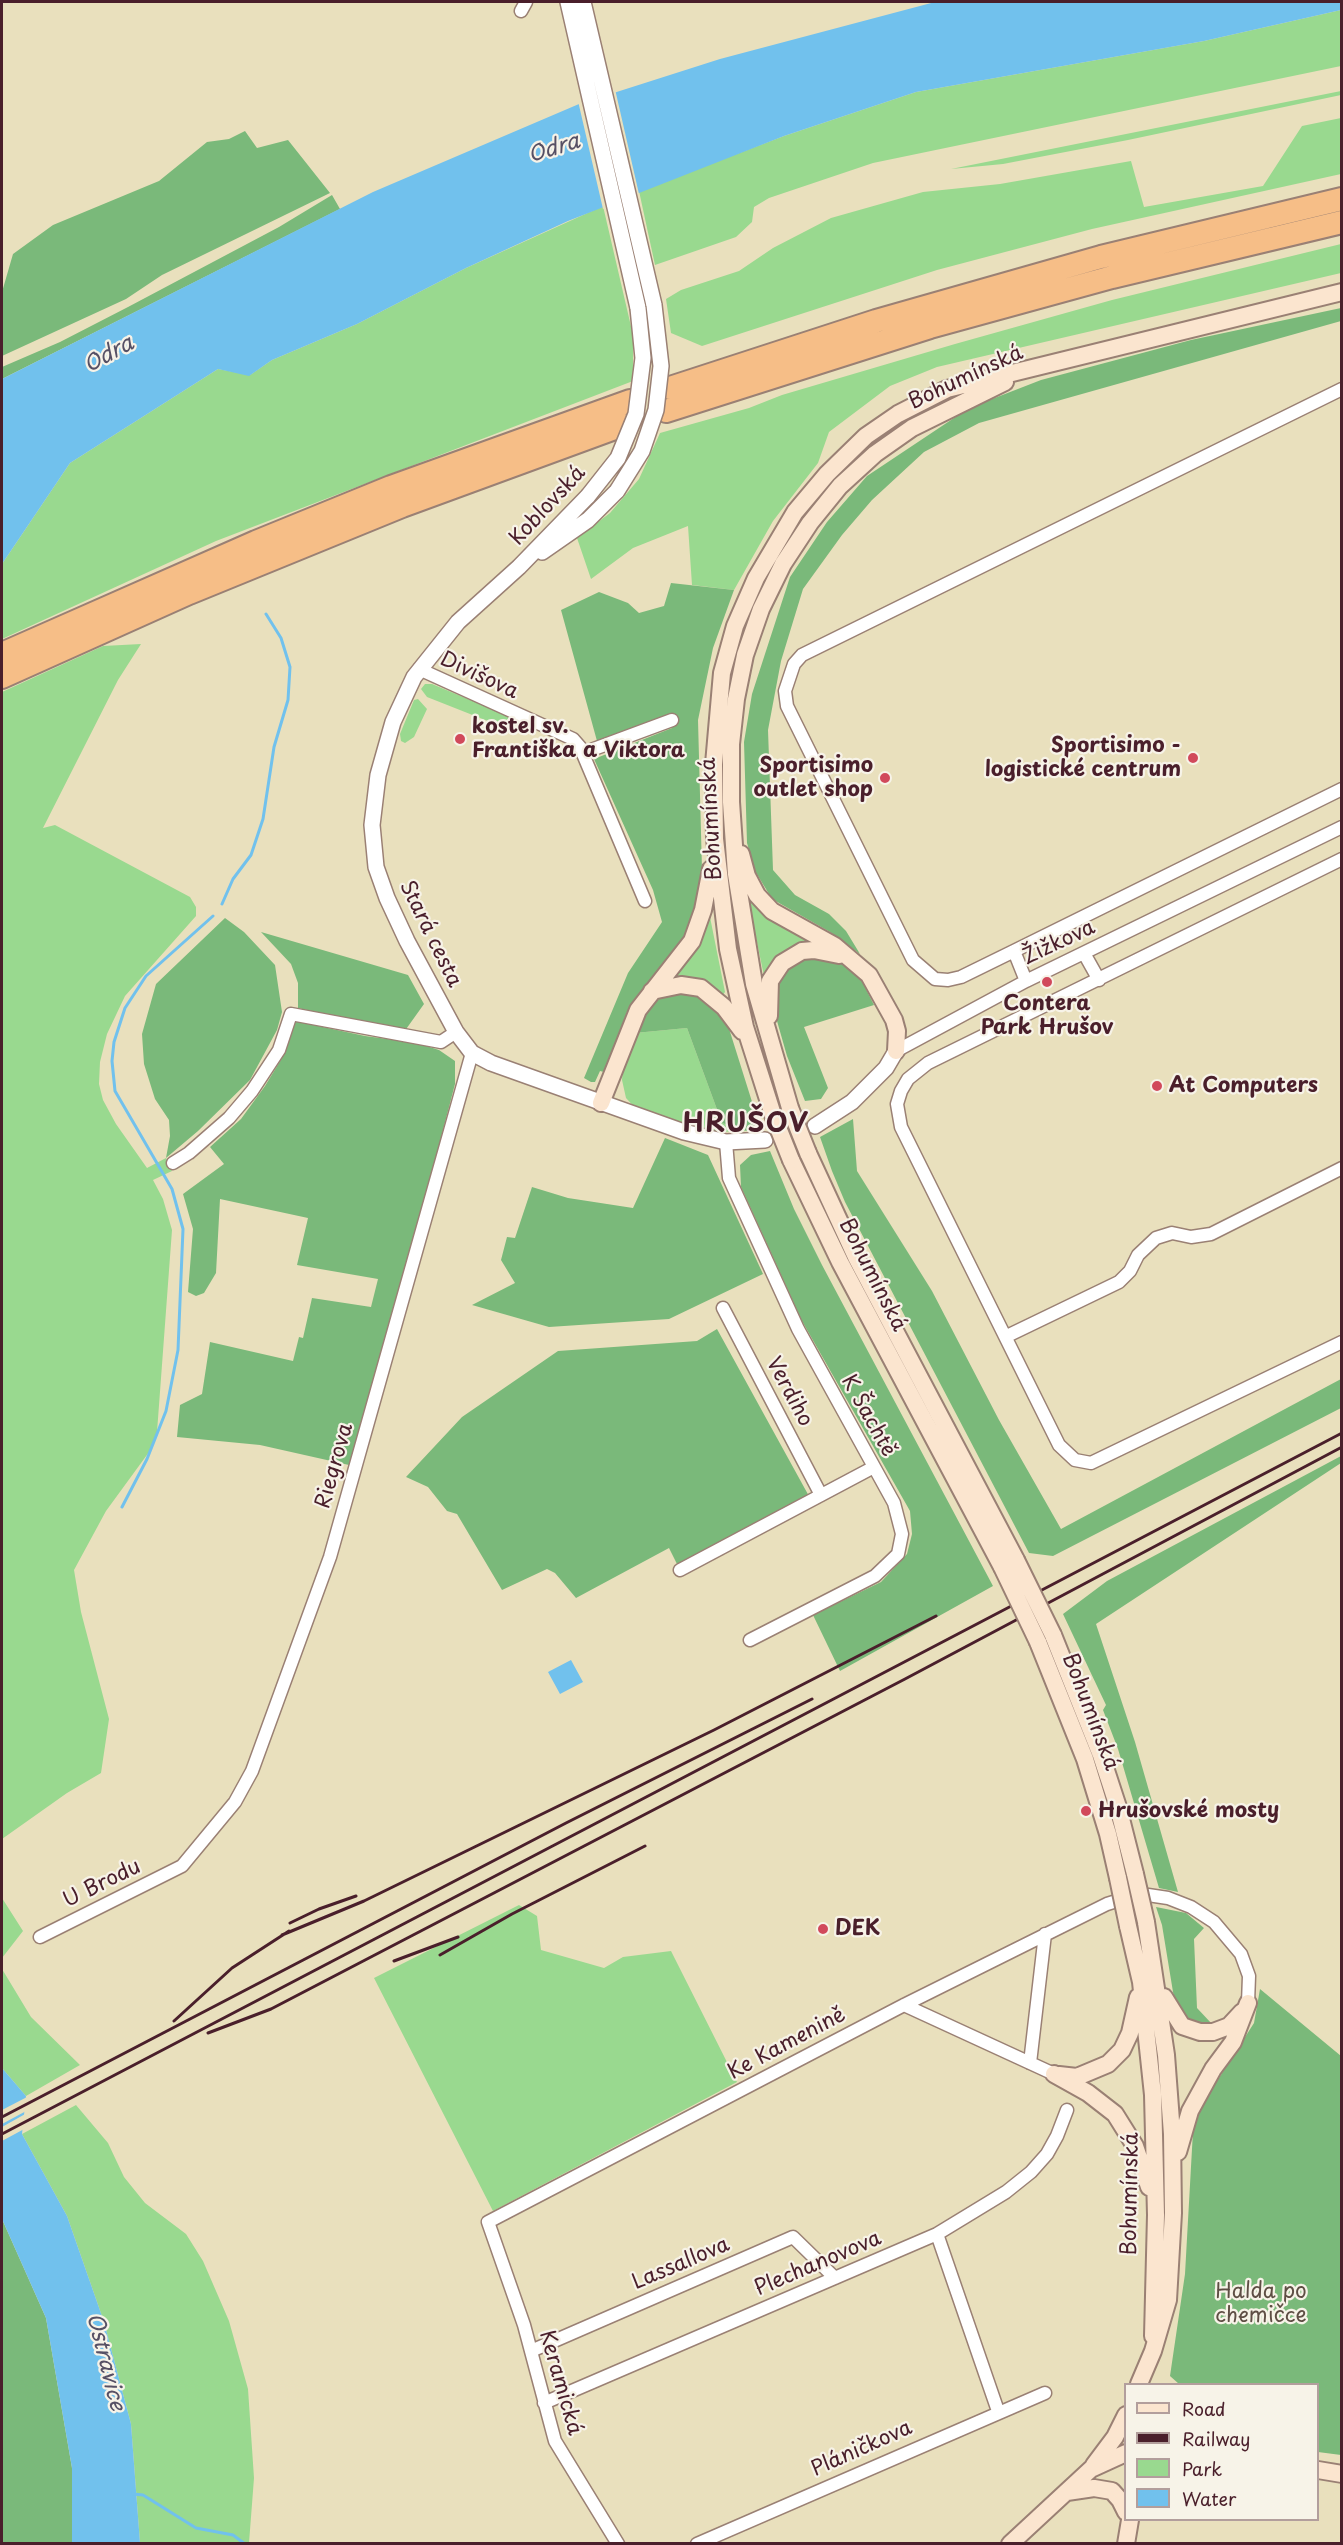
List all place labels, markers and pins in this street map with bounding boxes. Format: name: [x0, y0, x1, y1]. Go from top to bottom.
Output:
place label: kostel sv. Františka a Viktora: [472, 714, 685, 764]
marker: kostel sv. Františka a Viktora: [453, 732, 467, 746]
place label: Sportisimo - logistické centrum: [985, 733, 1181, 783]
marker: Sportisimo - logistické centrum: [1186, 751, 1200, 765]
place label: Sportisimo outlet shop: [753, 753, 873, 803]
marker: Sportisimo outlet shop: [878, 771, 892, 785]
marker: Contera Park Hrušov: [1040, 975, 1054, 989]
place label: Contera Park Hrušov: [981, 991, 1113, 1041]
place label: At Computers: [1169, 1073, 1318, 1099]
marker: At Computers: [1150, 1079, 1164, 1093]
place label: Hrušovské mosty: [1098, 1798, 1279, 1824]
marker: Hrušovské mosty: [1079, 1804, 1093, 1818]
place label: DEK: [835, 1916, 880, 1942]
marker: DEK: [816, 1922, 830, 1936]

